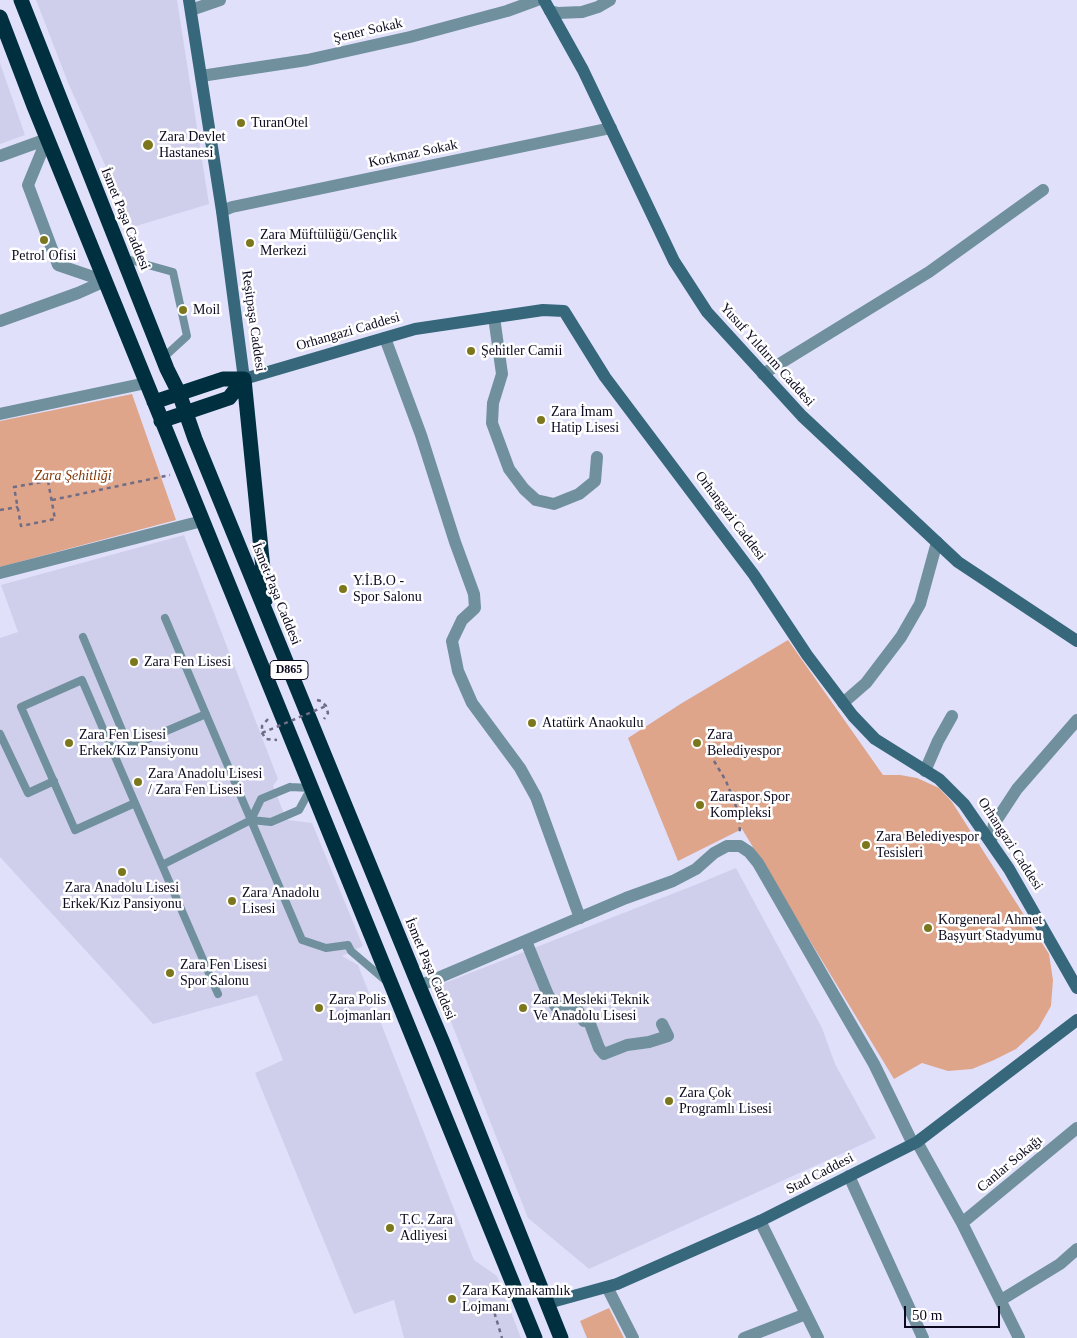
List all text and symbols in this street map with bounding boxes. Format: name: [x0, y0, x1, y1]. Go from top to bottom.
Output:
street label: Şener Sokak: [332, 15, 404, 47]
place label: TuranOtel: [251, 115, 308, 131]
marker: TuranOtel: [235, 117, 247, 129]
place label: Zara Devlet Hastanesi: [159, 129, 225, 162]
street label: Korkmaz Sokak: [367, 136, 459, 172]
marker: Zara Devlet Hastanesi: [141, 138, 155, 152]
street label: İsmet Paşa Caddesi: [97, 165, 153, 273]
place label: Zara Müftülüğü/Gençlik Merkezi: [260, 227, 397, 260]
marker: Petrol Ofisi: [38, 234, 50, 246]
marker: Zara Müftülüğü/Gençlik Merkezi: [244, 237, 256, 249]
place label: Petrol Ofisi: [12, 248, 76, 264]
street label: Reşitpaşa Caddesi: [238, 269, 268, 373]
street label: Yusuf Yıldırım Caddesi: [716, 300, 818, 410]
place label: Moil: [193, 302, 220, 318]
marker: Moil: [177, 304, 189, 316]
street label: Orhangazi Caddesi: [294, 309, 402, 355]
place label: Şehitler Camii: [481, 343, 562, 359]
marker: Şehitler Camii: [465, 345, 477, 357]
place label: Zara İmam Hatip Lisesi: [551, 404, 619, 437]
marker: Zara İmam Hatip Lisesi: [535, 414, 547, 426]
park label: Zara Şehitliği: [34, 468, 112, 484]
street label: Orhangazi Caddesi: [691, 468, 769, 564]
street label: İsmet Paşa Caddesi: [248, 540, 304, 648]
place label: Y.İ.B.O - Spor Salonu: [353, 573, 422, 606]
marker: Y.İ.B.O - Spor Salonu: [337, 583, 349, 595]
place label: Zara Fen Lisesi: [144, 654, 231, 670]
marker: Zara Fen Lisesi: [128, 656, 140, 668]
road number: D865: [270, 660, 308, 680]
place label: Atatürk Anaokulu: [542, 715, 643, 731]
marker: Atatürk Anaokulu: [526, 717, 538, 729]
place label: Zara Fen Lisesi Erkek/Kız Pansiyonu: [79, 727, 198, 760]
place label: Zara Belediyespor: [707, 727, 781, 760]
marker: Zara Fen Lisesi Erkek/Kız Pansiyonu: [63, 737, 75, 749]
marker: Zara Belediyespor: [691, 737, 703, 749]
place label: Zara Anadolu Lisesi / Zara Fen Lisesi: [148, 766, 262, 799]
marker: Zara Anadolu Lisesi / Zara Fen Lisesi: [132, 776, 144, 788]
place label: Zaraspor Spor Kompleksi: [710, 789, 790, 822]
street label: Orhangazi Caddesi: [974, 795, 1046, 893]
marker: Zaraspor Spor Kompleksi: [694, 799, 706, 811]
place label: Zara Belediyespor Tesisleri: [876, 829, 979, 862]
marker: Zara Belediyespor Tesisleri: [860, 839, 872, 851]
marker: Zara Anadolu Lisesi Erkek/Kız Pansiyonu: [116, 866, 128, 878]
place label: Zara Anadolu Lisesi Erkek/Kız Pansiyonu: [62, 880, 182, 912]
place label: Zara Anadolu Lisesi: [242, 885, 319, 918]
marker: Zara Anadolu Lisesi: [226, 895, 238, 907]
place label: Korgeneral Ahmet Başyurt Stadyumu: [938, 912, 1042, 944]
street label: İsmet Paşa Caddesi: [401, 916, 459, 1022]
marker: Korgeneral Ahmet Başyurt Stadyumu: [922, 922, 934, 934]
place label: Zara Fen Lisesi Spor Salonu: [180, 957, 267, 990]
marker: Zara Fen Lisesi Spor Salonu: [164, 967, 176, 979]
place label: Zara Polis Lojmanları: [329, 992, 391, 1024]
place label: Zara Mesleki Teknik Ve Anadolu Lisesi: [533, 992, 649, 1024]
marker: Zara Polis Lojmanları: [313, 1002, 325, 1014]
marker: Zara Mesleki Teknik Ve Anadolu Lisesi: [517, 1002, 529, 1014]
place label: Zara Çok Programlı Lisesi: [679, 1085, 772, 1118]
marker: Zara Çok Programlı Lisesi: [663, 1095, 675, 1107]
street label: Canlar Sokağı: [974, 1132, 1046, 1196]
street label: Stad Caddesi: [783, 1150, 857, 1198]
place label: T.C. Zara Adliyesi: [400, 1212, 453, 1244]
marker: T.C. Zara Adliyesi: [384, 1222, 396, 1234]
place label: Zara Kaymakamlık Lojmanı: [462, 1283, 570, 1315]
marker: Zara Kaymakamlık Lojmanı: [446, 1293, 458, 1305]
scale bar: [907, 1296, 1003, 1328]
text: 50 m: [912, 1307, 942, 1323]

